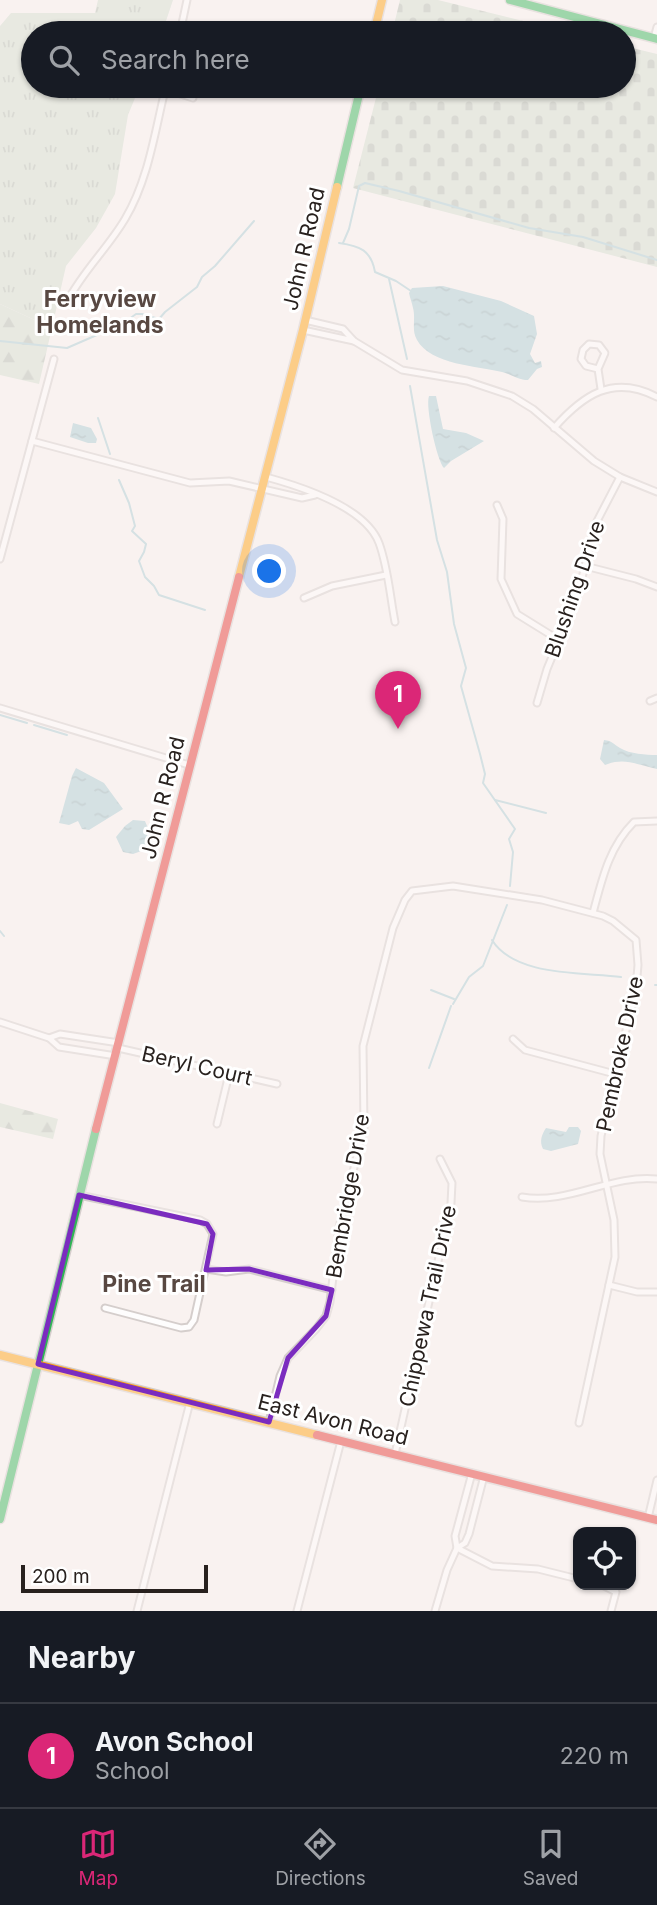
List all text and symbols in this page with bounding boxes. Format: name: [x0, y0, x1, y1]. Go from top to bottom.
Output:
search box: [21, 21, 636, 98]
icon: search: [45, 41, 83, 79]
text: Search here: [101, 44, 250, 75]
street label: John R Road: [277, 185, 330, 313]
district label: Ferryview Homelands: [36, 285, 164, 339]
street label: Blushing Drive: [539, 517, 610, 661]
your location: [252, 554, 286, 588]
pin: 1: [375, 671, 421, 729]
street label: John R Road: [135, 734, 190, 862]
street label: Pembroke Drive: [591, 974, 648, 1134]
street label: Beryl Court: [139, 1041, 255, 1090]
street label: Bembridge Drive: [321, 1112, 374, 1280]
street label: Chippewa Trail Drive: [394, 1203, 461, 1409]
district label: Pine Trail: [102, 1270, 206, 1298]
street label: East Avon Road: [255, 1389, 411, 1450]
map controls: [573, 1527, 636, 1590]
button: locate: [573, 1527, 636, 1590]
scale bar: [21, 1562, 208, 1594]
text: 200 m: [32, 1565, 90, 1588]
text: Nearby: [28, 1639, 136, 1675]
text: Avon School: [95, 1726, 254, 1757]
text: 1: [46, 1742, 56, 1770]
text: 220 m: [560, 1742, 629, 1770]
text: School: [95, 1757, 170, 1785]
tab: Map: [79, 1825, 118, 1890]
tab: Directions: [275, 1825, 366, 1890]
tab: Saved: [523, 1825, 578, 1890]

